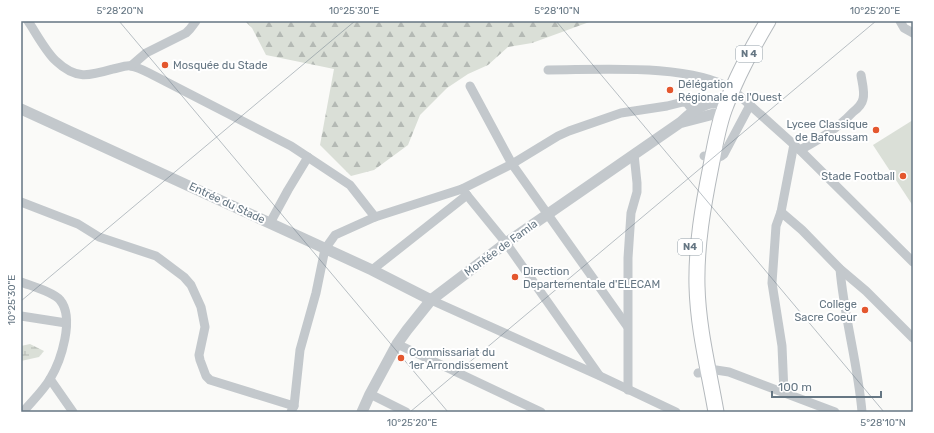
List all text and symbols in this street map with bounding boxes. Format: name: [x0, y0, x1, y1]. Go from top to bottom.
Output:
text: 5°28'20"N: [96, 5, 144, 17]
text: 10°25'30"E: [329, 5, 379, 17]
text: 5°28'10"N: [534, 5, 580, 17]
text: 10°25'20"E: [850, 5, 900, 17]
road number: N 4: [736, 46, 762, 62]
place label: Mosquée du Stade: [173, 59, 268, 72]
marker: Mosquée du Stade: [160, 60, 170, 70]
place label: Délégation Régionale de l'Ouest: [678, 78, 782, 104]
marker: Délégation Régionale de l'Ouest: [665, 85, 675, 95]
place label: Lycee Classique de Bafoussam: [787, 118, 868, 144]
marker: Lycee Classique de Bafoussam: [871, 125, 881, 135]
place label: Stade Football: [821, 170, 895, 183]
marker: Stade Football: [898, 171, 908, 181]
street label: Entrée du Stade: [187, 180, 267, 226]
street label: Montée de Famla: [462, 217, 540, 279]
road number: N4: [678, 239, 702, 255]
place label: Direction Departementale d'ELECAM: [523, 265, 660, 291]
marker: Direction Departementale d'ELECAM: [510, 272, 520, 282]
text: 10°25'30"E: [6, 275, 18, 325]
place label: College Sacre Coeur: [794, 298, 858, 324]
marker: College Sacre Coeur: [860, 305, 870, 315]
place label: Commissariat du 1er Arrondissement: [409, 346, 509, 372]
marker: Commissariat du 1er Arrondissement: [396, 353, 406, 363]
scale bar: [772, 373, 881, 399]
text: 100 m: [778, 380, 812, 394]
text: 10°25'20"E: [387, 417, 437, 429]
text: 5°28'10"N: [860, 417, 906, 429]

